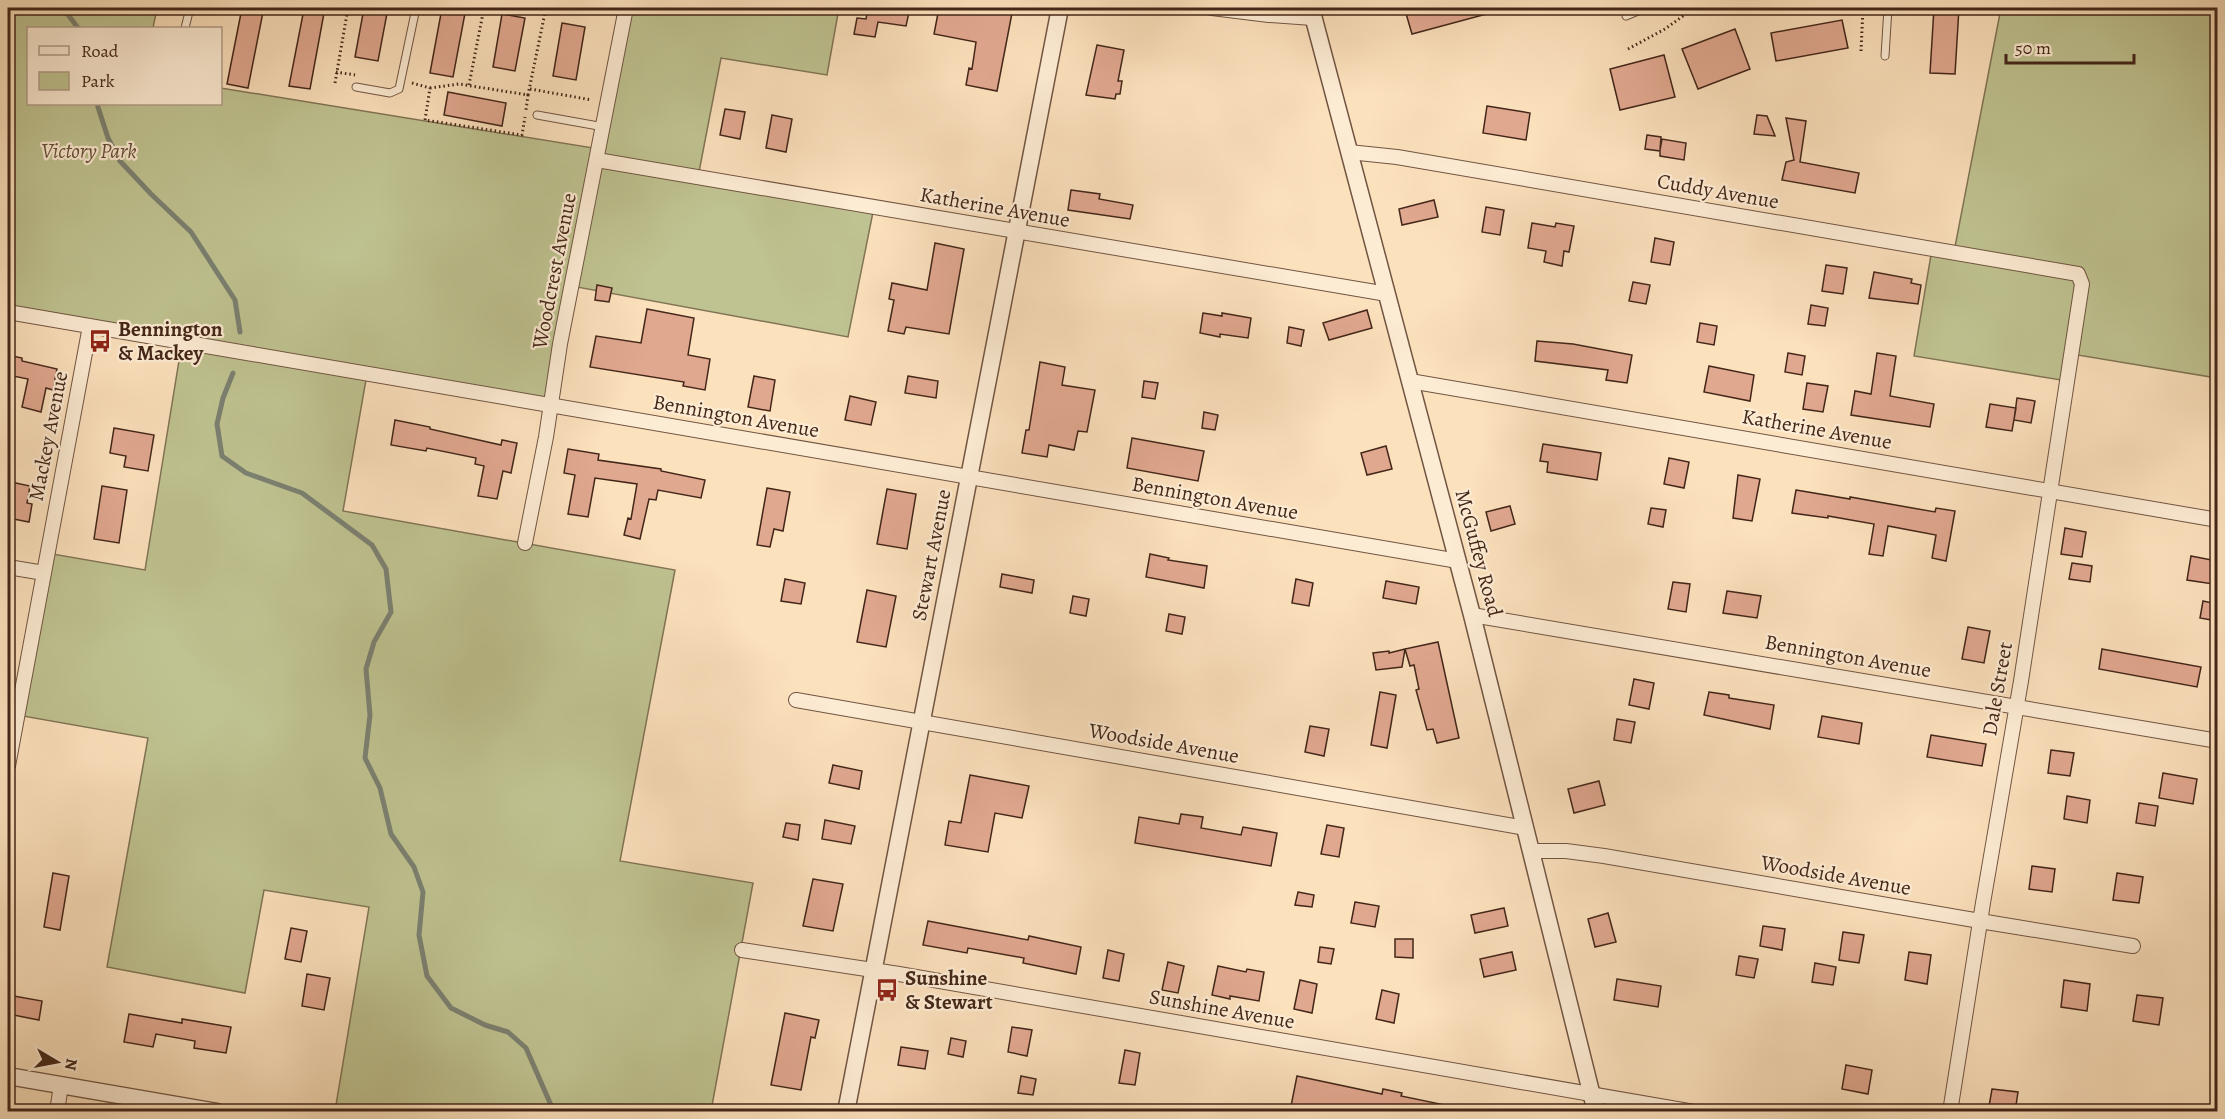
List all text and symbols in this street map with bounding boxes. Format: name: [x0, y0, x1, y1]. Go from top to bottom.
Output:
legend: [27, 27, 222, 105]
scale bar: [2006, 27, 2134, 65]
text: 50 m: [2015, 36, 2051, 60]
text: Road: [81, 39, 119, 63]
text: Park: [81, 69, 115, 93]
park label: Victory Park: [41, 137, 137, 165]
street label: Cuddy Avenue: [1655, 167, 1781, 215]
street label: Katherine Avenue: [918, 180, 1072, 234]
street label: Woodcrest Avenue: [525, 191, 583, 352]
place label: Bennington & Mackey: [118, 315, 223, 367]
bus stop icon: Bennington & Mackey: [87, 328, 113, 354]
street label: Mackey Avenue: [22, 369, 74, 503]
street label: Bennington Avenue: [651, 388, 821, 444]
street label: Katherine Avenue: [1740, 402, 1894, 456]
street label: Bennington Avenue: [1130, 470, 1300, 526]
street label: McGuffey Road: [1449, 486, 1510, 620]
street label: Stewart Avenue: [905, 487, 957, 623]
street label: Bennington Avenue: [1763, 628, 1933, 684]
street label: Dale Street: [1975, 640, 2019, 738]
street label: Woodside Avenue: [1086, 716, 1241, 770]
street label: Woodside Avenue: [1758, 848, 1913, 902]
place label: Sunshine & Stewart: [905, 964, 993, 1016]
bus stop icon: Sunshine & Stewart: [874, 977, 900, 1003]
street label: Sunshine Avenue: [1147, 982, 1297, 1036]
north arrow: [27, 1032, 87, 1092]
text: N: [59, 1057, 83, 1072]

